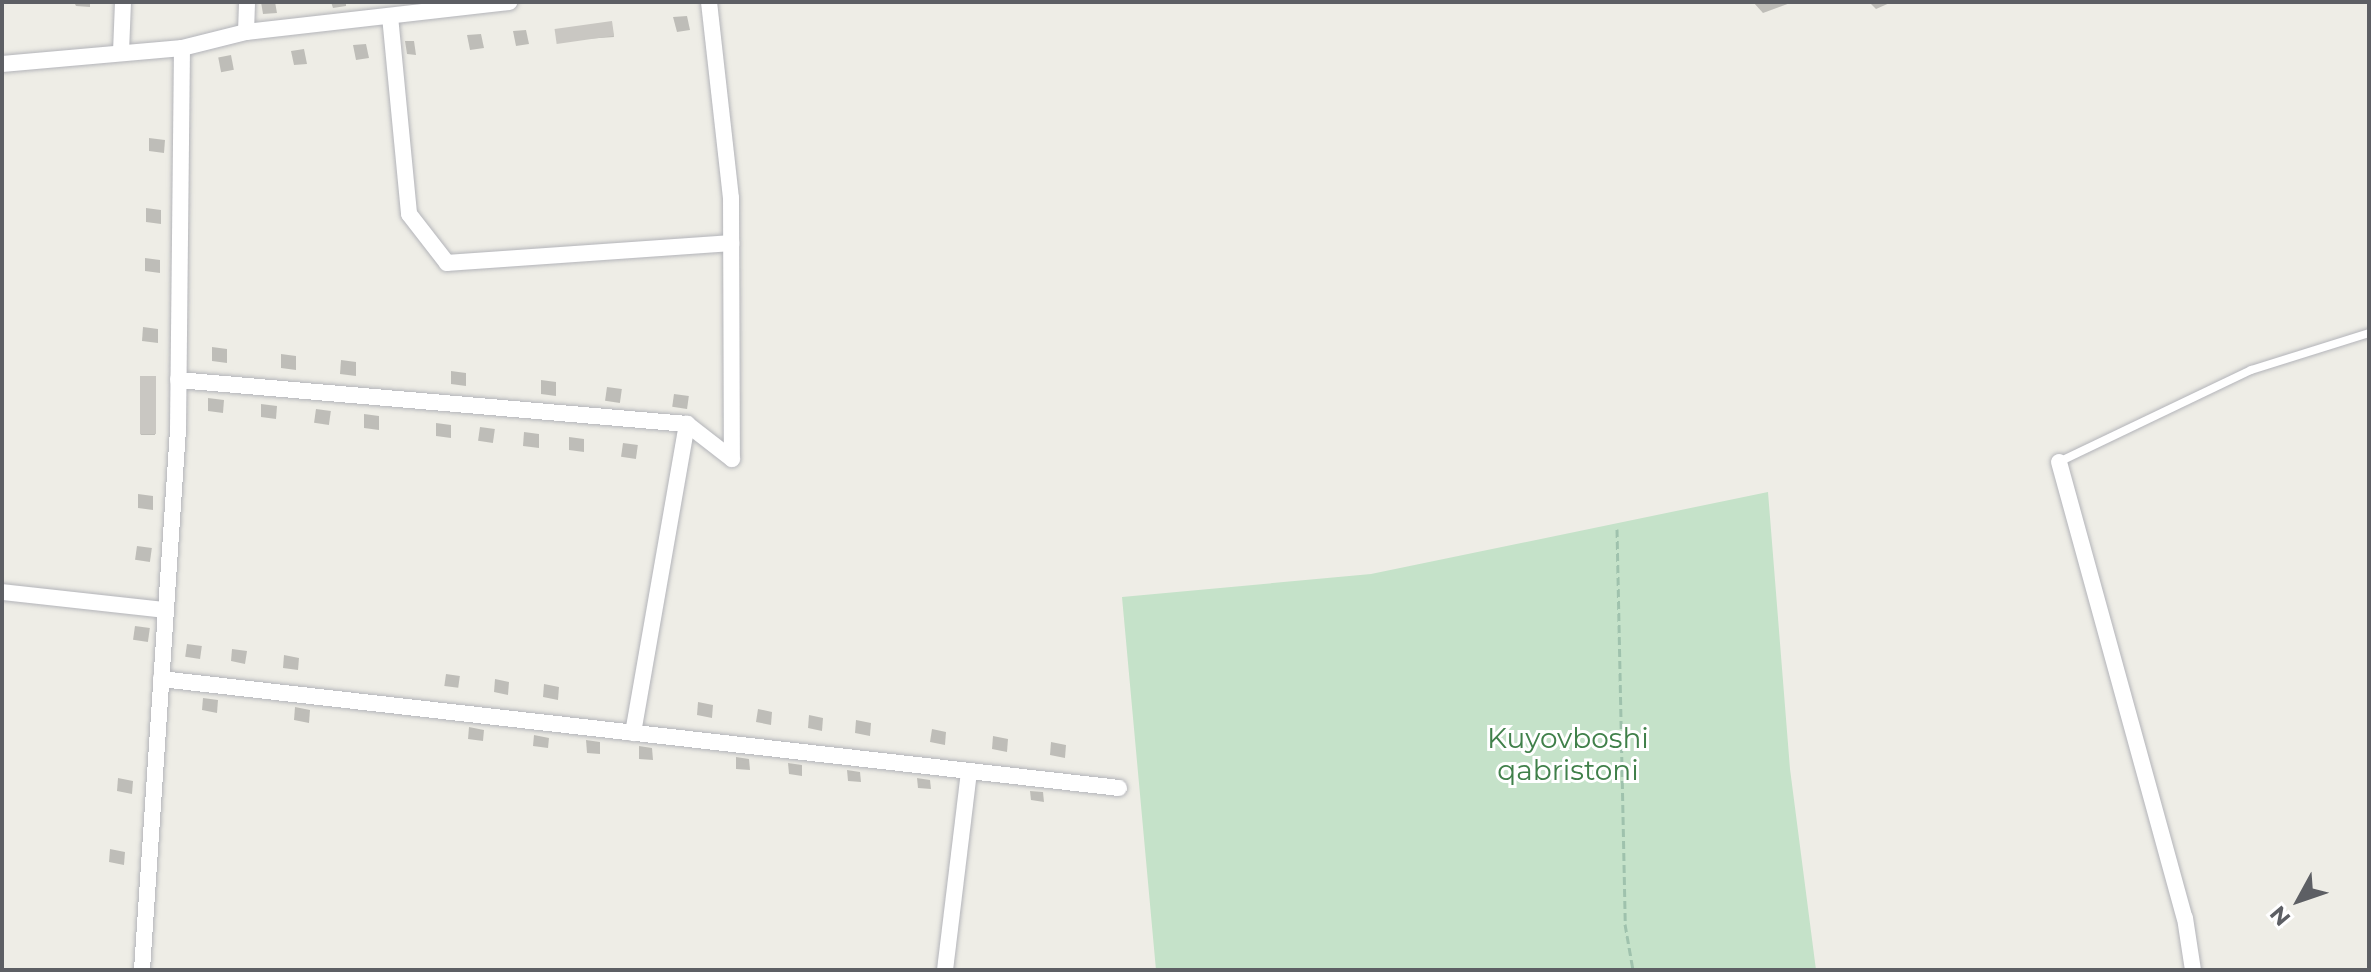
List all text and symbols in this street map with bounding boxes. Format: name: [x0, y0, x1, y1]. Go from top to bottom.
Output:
park label: Kuyovboshi qabristoni: [1487, 721, 1649, 787]
north arrow: [2259, 860, 2339, 940]
text: N: [2264, 900, 2296, 931]

